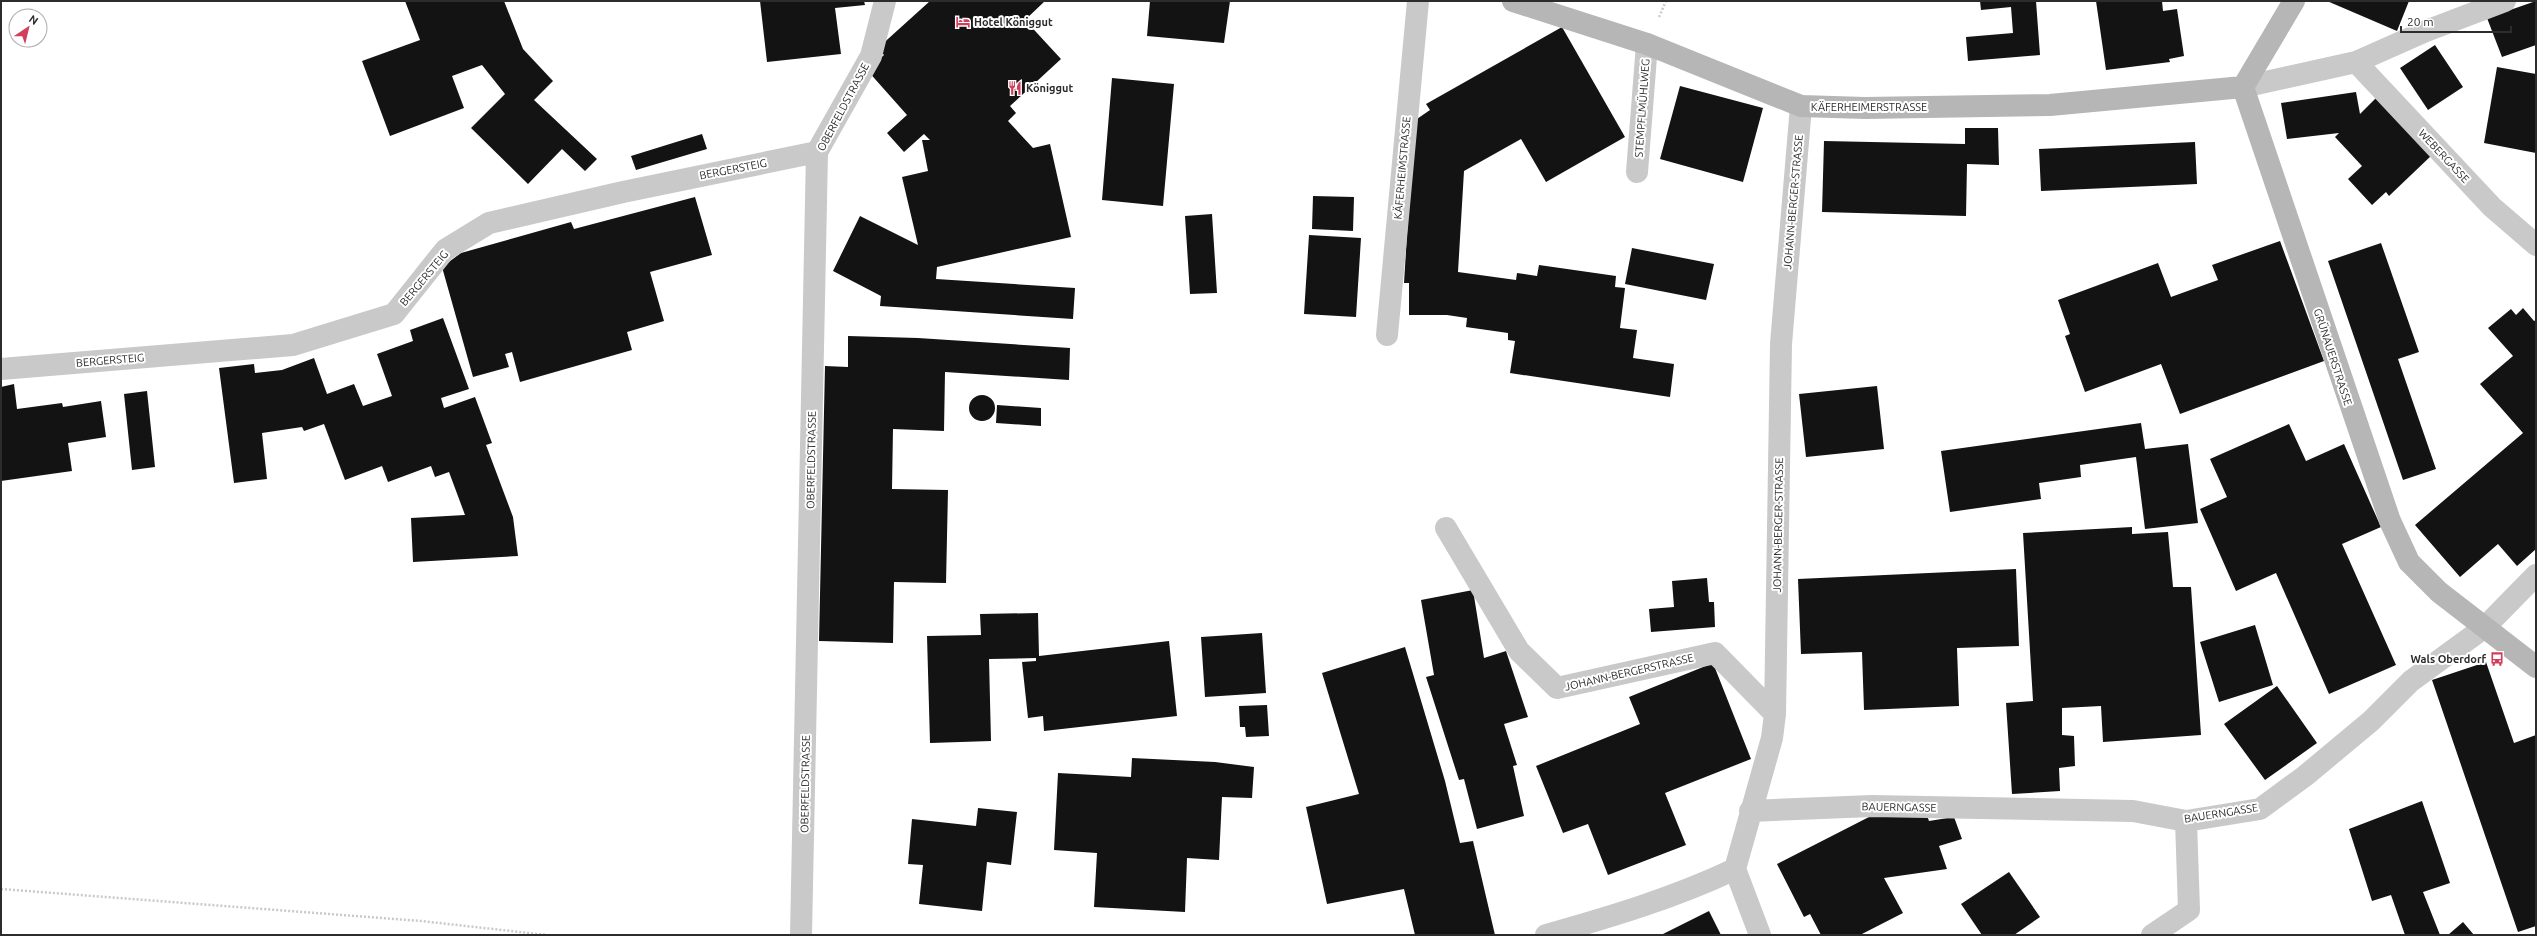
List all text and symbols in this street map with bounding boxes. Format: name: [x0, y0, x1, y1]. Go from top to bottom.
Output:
north arrow: [8, 8, 48, 48]
scale bar: [2401, 8, 2511, 34]
text: N: [27, 13, 41, 27]
hotel icon: Hotel Königgut: [955, 14, 971, 30]
text: 20 m: [2407, 15, 2434, 28]
place label: Hotel Königgut: [974, 16, 1053, 28]
street label: STEMPFLMÜHLWEG: [1633, 58, 1651, 158]
street label: OBERFELDSTRASSE: [815, 61, 871, 153]
restaurant icon: Königgut: [1007, 80, 1023, 96]
place label: Königgut: [1026, 82, 1073, 94]
street label: KÄFERHEIMERSTRASSE: [1811, 101, 1927, 113]
street label: KÄFERHEIMSTRASSE: [1392, 116, 1412, 220]
street label: WEBERGASSE: [2416, 127, 2472, 185]
street label: JOHANN-BERGER-STRASSE: [1781, 134, 1805, 270]
street label: BERGERSTEIG: [698, 157, 768, 181]
street label: BERGERSTEIG: [397, 248, 451, 308]
street label: GRÜNAUERSTRASSE: [2312, 307, 2354, 407]
street label: BERGERSTEIG: [75, 351, 145, 369]
street label: OBERFELDSTRASSE: [804, 411, 818, 509]
street label: JOHANN-BERGER-STRASSE: [1771, 457, 1785, 593]
street label: JOHANN-BERGERSTRASSE: [1563, 651, 1695, 693]
bus stop icon: Wals Oberdorf: [2489, 651, 2505, 667]
place label: Wals Oberdorf: [2411, 653, 2486, 665]
street label: OBERFELDSTRASSE: [798, 735, 812, 833]
street label: BAUERNGASSE: [1861, 800, 1937, 814]
street label: BAUERNGASSE: [2183, 801, 2259, 825]

